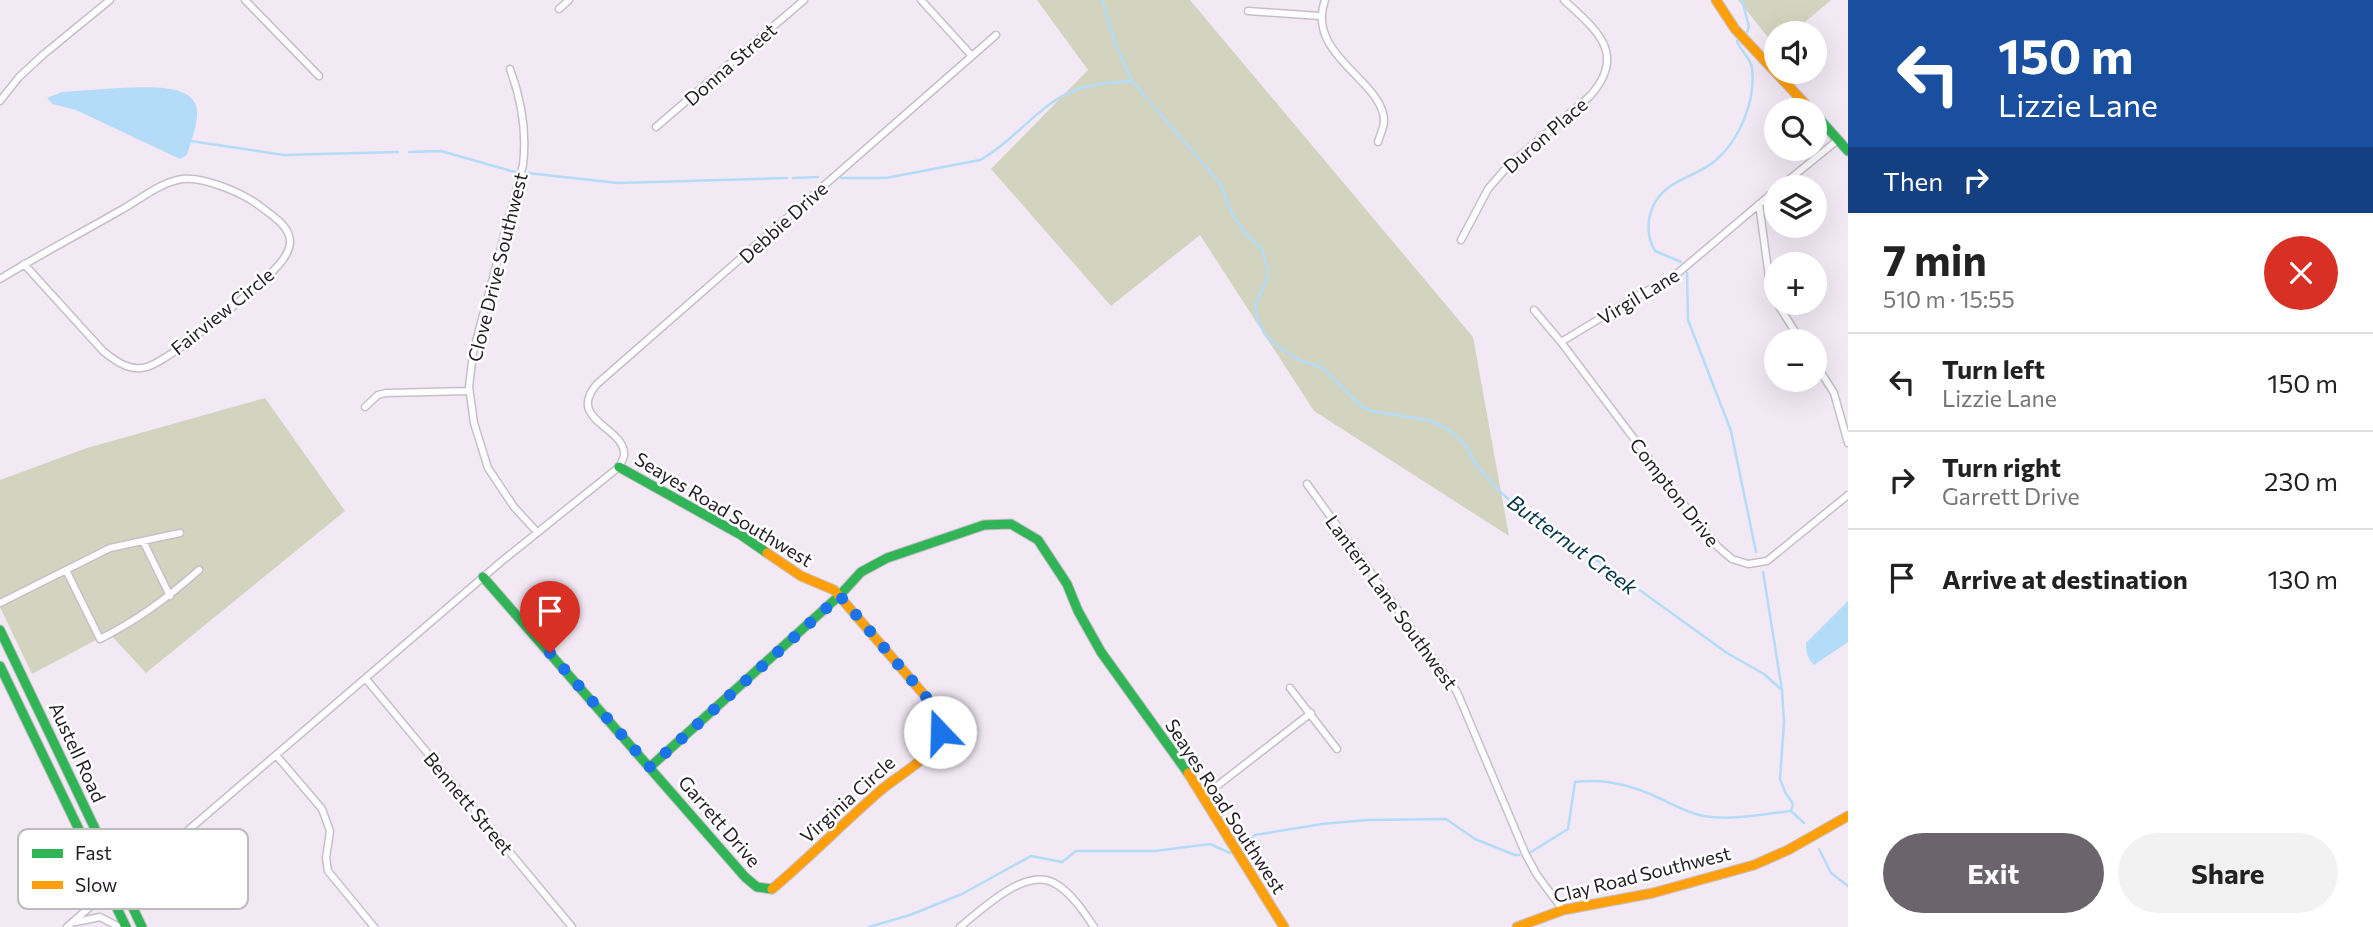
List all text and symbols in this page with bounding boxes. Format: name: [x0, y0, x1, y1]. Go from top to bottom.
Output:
street label: Donna Street: [679, 18, 781, 110]
map controls: [1764, 21, 1827, 392]
button: sound: [1764, 21, 1827, 84]
text: 150 m: [1998, 24, 2133, 84]
icon: left: [1883, 28, 1974, 119]
text: Lizzie Lane: [1998, 84, 2158, 124]
street label: Duron Place: [1498, 92, 1592, 178]
button: search: [1764, 98, 1827, 161]
icon: right: [1957, 161, 1995, 199]
text: Then: [1883, 165, 1943, 196]
street label: Clove Drive Southwest: [462, 170, 532, 364]
button: layers: [1764, 175, 1827, 238]
street label: Debbie Drive: [734, 176, 832, 268]
text: 7 min: [1883, 233, 1987, 285]
button: close: [2264, 236, 2338, 310]
button: +: [1764, 252, 1827, 315]
street label: Fairview Circle: [166, 263, 278, 359]
street label: Virgil Lane: [1593, 263, 1683, 329]
text: 510 m · 15:55: [1883, 285, 2015, 313]
button: −: [1764, 329, 1827, 392]
text: Turn left: [1942, 353, 2045, 384]
icon: left: [1883, 363, 1921, 401]
text: 150 m: [2267, 367, 2338, 398]
text: Lizzie Lane: [1942, 384, 2057, 412]
street label: Compton Drive: [1625, 433, 1725, 551]
street label: Seayes Road Southwest: [631, 447, 817, 571]
text: Turn right: [1942, 451, 2061, 482]
icon: right: [1883, 461, 1921, 499]
text: 230 m: [2264, 465, 2338, 496]
text: Garrett Drive: [1942, 482, 2080, 510]
water label: Butternut Creek: [1503, 489, 1643, 600]
street label: Lantern Lane Southwest: [1321, 510, 1463, 694]
icon: arrive: [1883, 559, 1921, 597]
text: Arrive at destination: [1942, 563, 2188, 594]
text: 130 m: [2267, 563, 2338, 594]
pin: [520, 581, 580, 653]
icon: arrive: [531, 592, 569, 630]
position arrow: [903, 695, 977, 769]
street label: Austell Road: [45, 698, 111, 806]
street label: Seayes Road Southwest: [1161, 714, 1291, 898]
street label: Bennett Street: [419, 747, 519, 859]
street label: Virginia Circle: [795, 750, 899, 848]
street label: Garrett Drive: [674, 771, 766, 871]
legend: [18, 829, 248, 909]
button: Exit: [1883, 833, 2104, 913]
button: Share: [2118, 833, 2338, 913]
text: Fast: [75, 841, 112, 864]
street label: Clay Road Southwest: [1551, 841, 1733, 907]
text: Slow: [75, 873, 117, 896]

